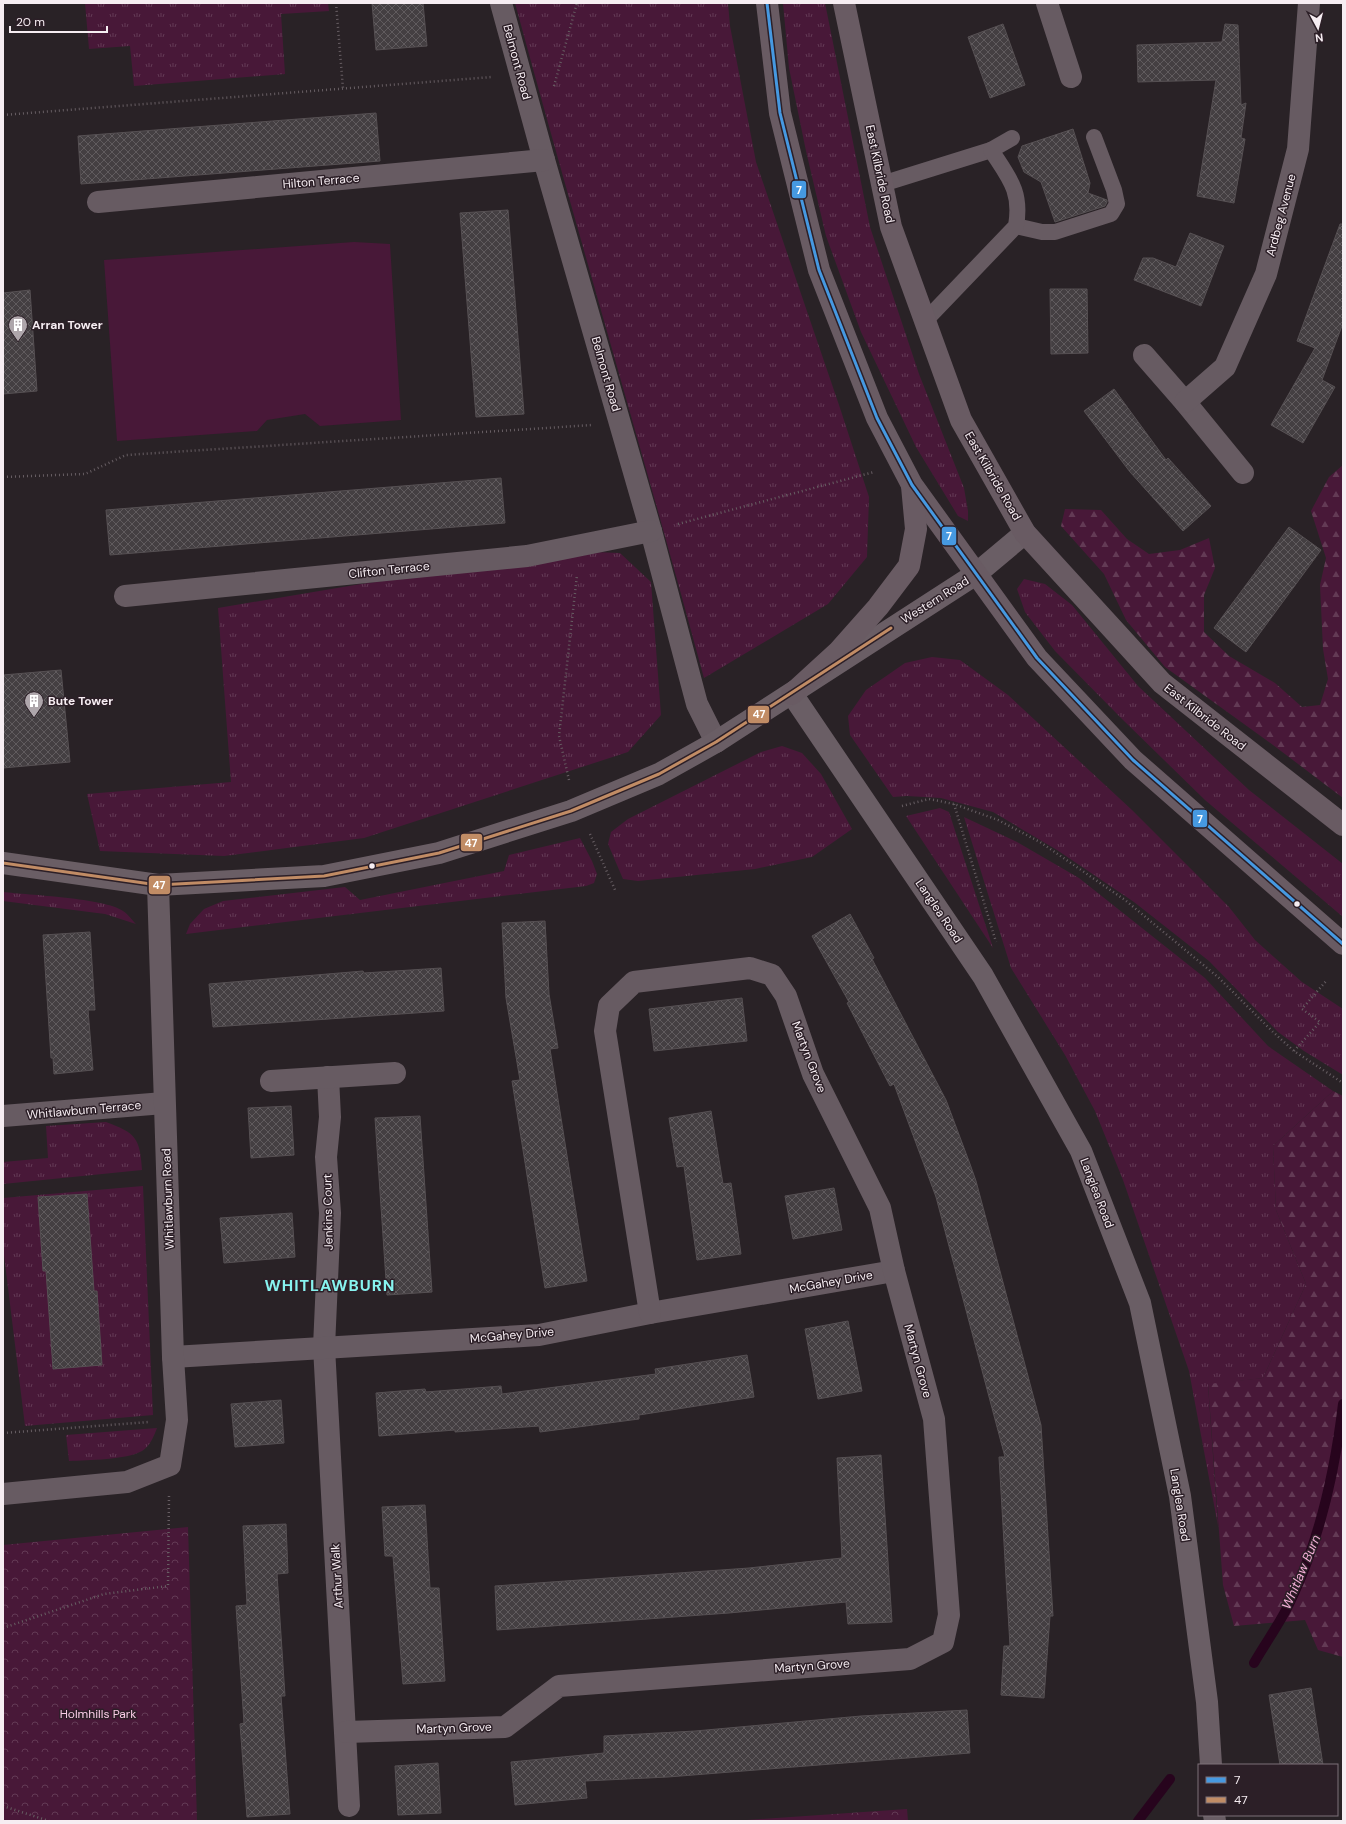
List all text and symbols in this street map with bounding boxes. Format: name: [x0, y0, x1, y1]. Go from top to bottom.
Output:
scale bar: [10, 8, 107, 34]
north arrow: [1298, 8, 1338, 48]
text: 20 m: [16, 14, 45, 30]
street label: Belmont Road: [499, 23, 535, 101]
text: N: [1314, 30, 1324, 45]
street label: East Kilbride Road: [862, 124, 898, 224]
street label: Hilton Terrace: [282, 170, 360, 192]
street label: Ardbeg Avenue: [1262, 172, 1300, 258]
line badge: 7: [791, 180, 807, 199]
text: 7: [796, 183, 802, 197]
building icon: Arran Tower: [7, 314, 29, 342]
place label: Arran Tower: [32, 317, 103, 333]
street label: Belmont Road: [588, 335, 624, 413]
street label: East Kilbride Road: [961, 429, 1025, 523]
line badge: 7: [941, 526, 957, 546]
text: 7: [946, 529, 952, 543]
street label: Clifton Terrace: [348, 558, 431, 582]
street label: Western Road: [898, 573, 972, 627]
street label: East Kilbride Road: [1161, 680, 1249, 754]
building icon: Bute Tower: [23, 690, 45, 718]
place label: Bute Tower: [48, 693, 113, 709]
line badge: 47: [747, 705, 770, 724]
text: 47: [752, 707, 766, 721]
line badge: 7: [1192, 809, 1208, 828]
text: 7: [1197, 812, 1203, 826]
line badge: 47: [460, 833, 483, 852]
text: 47: [464, 836, 478, 850]
unlabelled marker: [367, 861, 377, 871]
line badge: 47: [148, 875, 171, 895]
street label: Langlea Road: [912, 876, 966, 946]
text: 47: [152, 878, 166, 892]
unlabelled marker: [1292, 899, 1302, 909]
street label: Martyn Grove: [788, 1019, 830, 1095]
street label: Whitlawburn Terrace: [26, 1097, 142, 1123]
street label: Whitlawburn Road: [158, 1148, 178, 1250]
street label: Langlea Road: [1076, 1156, 1118, 1230]
street label: Jenkins Court: [319, 1173, 337, 1250]
street label: McGahey Drive: [788, 1267, 874, 1297]
district label: WHITLAWBURN: [265, 1275, 395, 1296]
street label: Martyn Grove: [901, 1322, 936, 1400]
street label: McGahey Drive: [469, 1323, 555, 1347]
street label: Langlea Road: [1166, 1467, 1194, 1543]
water label: Whitlaw Burn: [1278, 1532, 1324, 1612]
street label: Arthur Walk: [327, 1543, 347, 1609]
street label: Martyn Grove: [774, 1655, 850, 1677]
park label: Holmhills Park: [60, 1706, 136, 1722]
street label: Martyn Grove: [416, 1719, 492, 1737]
legend: [1198, 1764, 1338, 1816]
text: 7: [1234, 1772, 1240, 1788]
text: 47: [1234, 1792, 1248, 1808]

